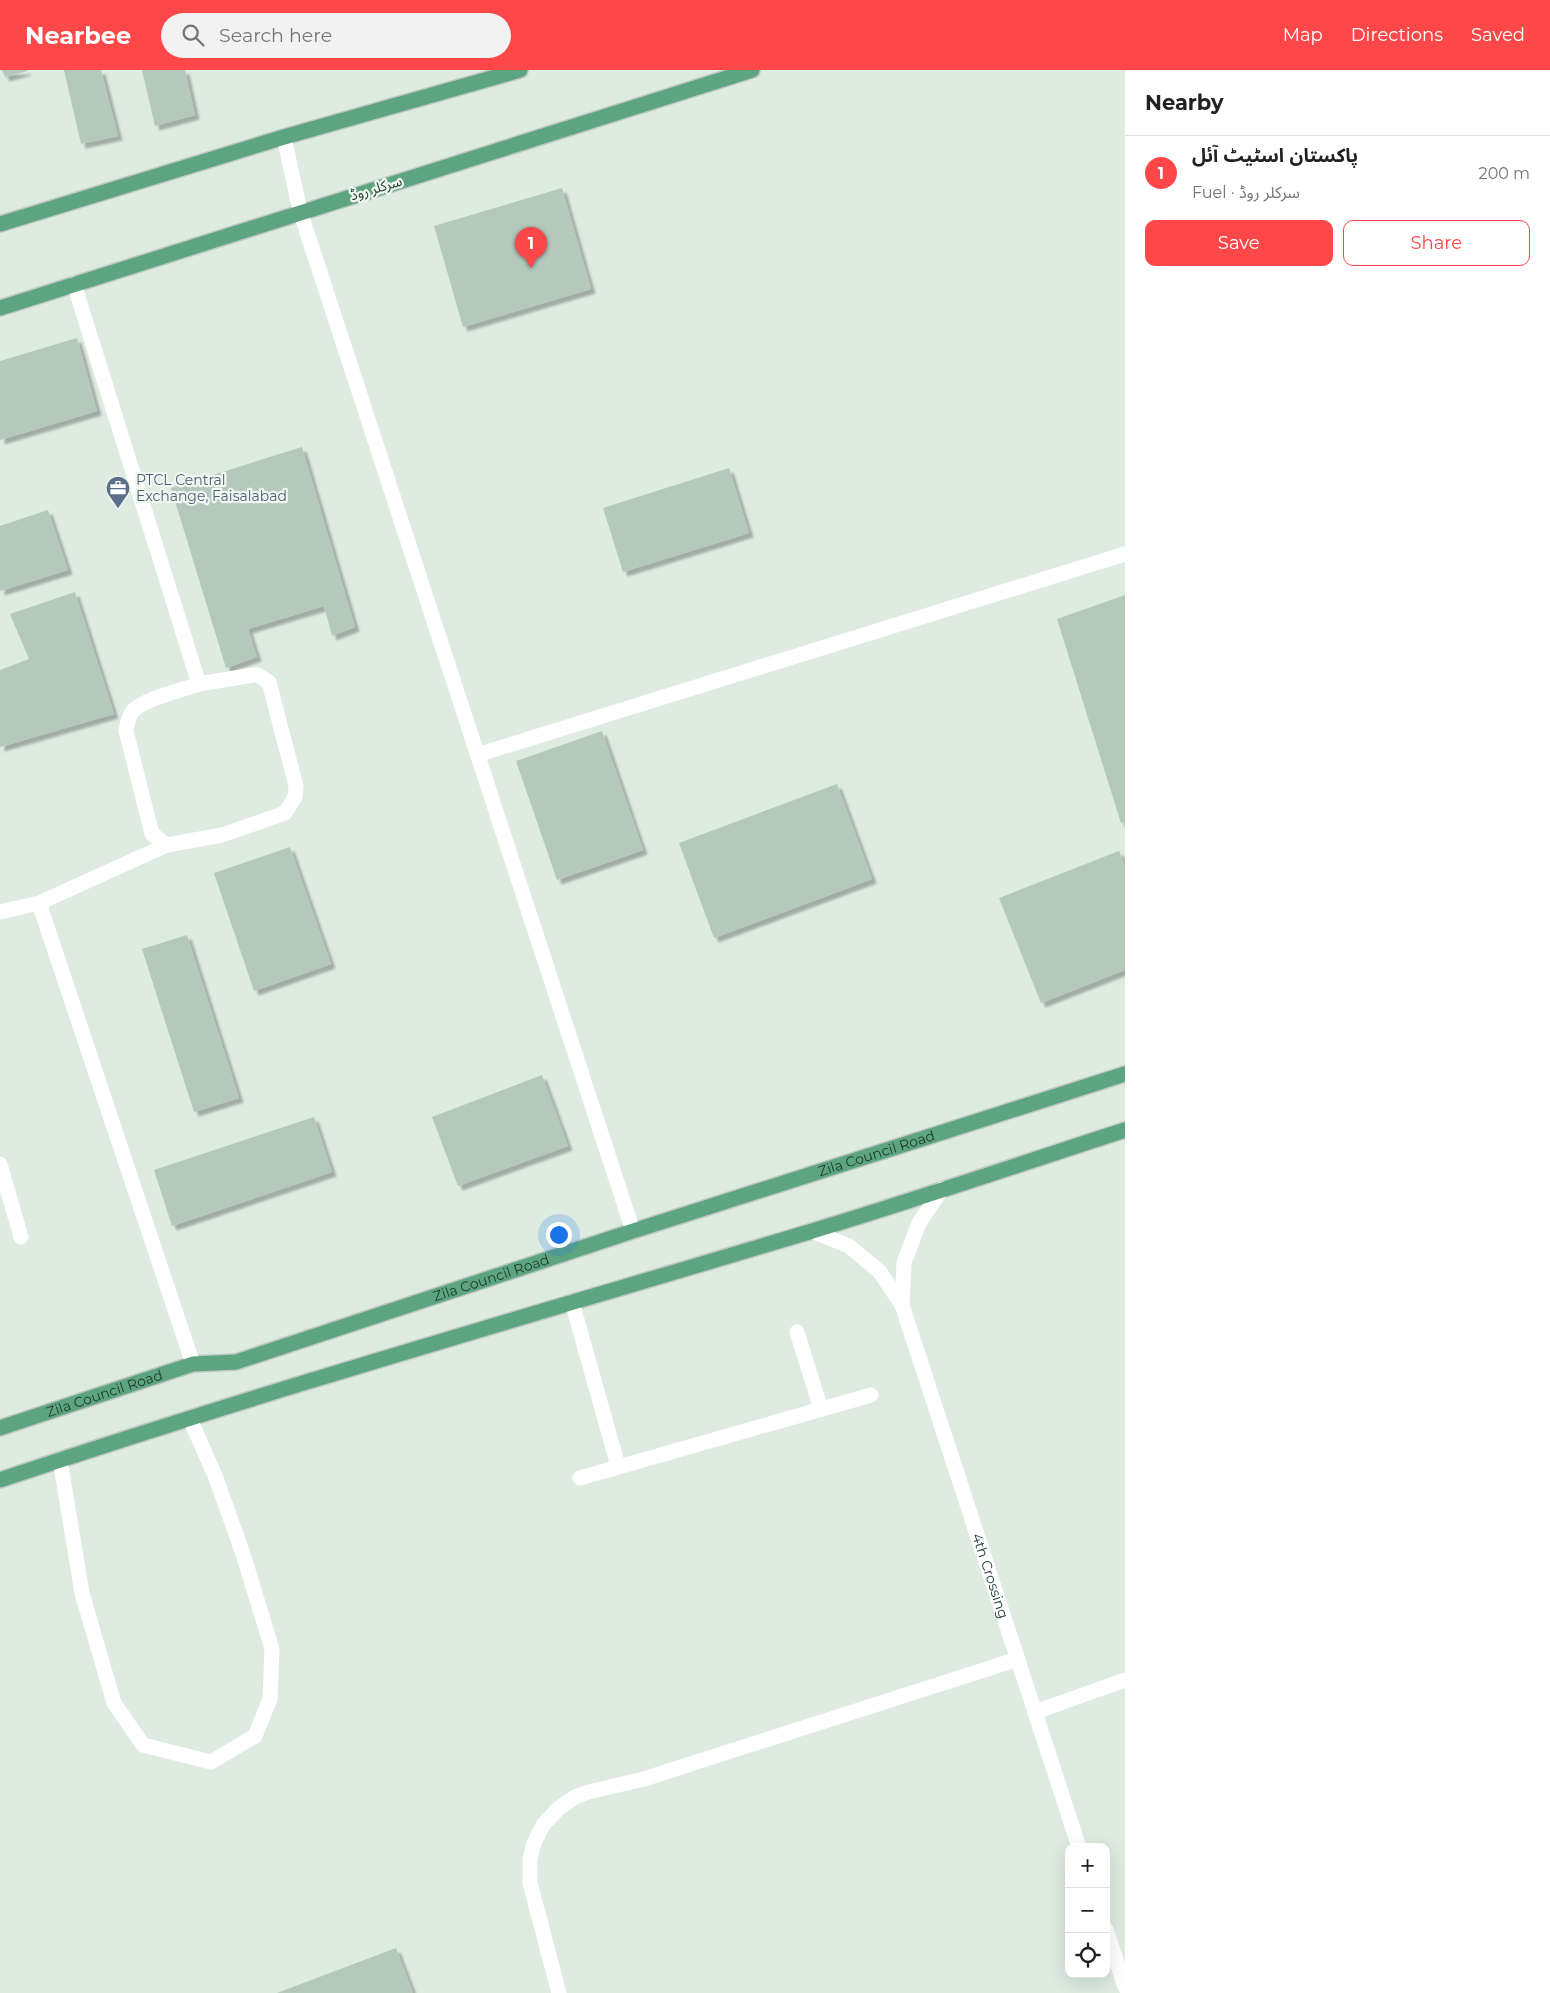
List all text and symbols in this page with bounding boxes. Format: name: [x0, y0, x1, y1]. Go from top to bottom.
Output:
search box: [161, 13, 511, 58]
text: Nearbee: [25, 21, 131, 50]
icon: search: [179, 21, 207, 49]
text: Search here: [219, 24, 332, 47]
text: Map: [1283, 24, 1323, 46]
text: Directions: [1351, 24, 1443, 46]
text: Saved: [1471, 24, 1525, 46]
text: Nearby: [1145, 90, 1224, 115]
text: پاکستان اسٹیٹ آئل: [1192, 144, 1358, 167]
text: 1: [1158, 164, 1164, 183]
text: 200 m: [1479, 164, 1530, 183]
street label: سرکلر روڈ: [348, 172, 404, 204]
text: Fuel · سرکلر روڈ: [1192, 183, 1300, 202]
button: Save: [1145, 220, 1333, 266]
button: Share: [1343, 220, 1530, 266]
pin: 1: [515, 227, 547, 268]
place label: PTCL Central Exchange, Faisalabad: [136, 471, 287, 505]
office icon: PTCL Central Exchange, Faisalabad: [105, 475, 131, 509]
street label: Zila Council Road: [816, 1126, 937, 1180]
your location: [546, 1222, 572, 1248]
street label: Zila Council Road: [431, 1250, 552, 1305]
street label: Zila Council Road: [44, 1366, 165, 1421]
street label: 4th Crossing: [968, 1531, 1013, 1621]
map controls: [1065, 1843, 1110, 1978]
button: +: [1065, 1843, 1110, 1888]
button: −: [1065, 1888, 1110, 1933]
button: locate: [1065, 1933, 1110, 1978]

